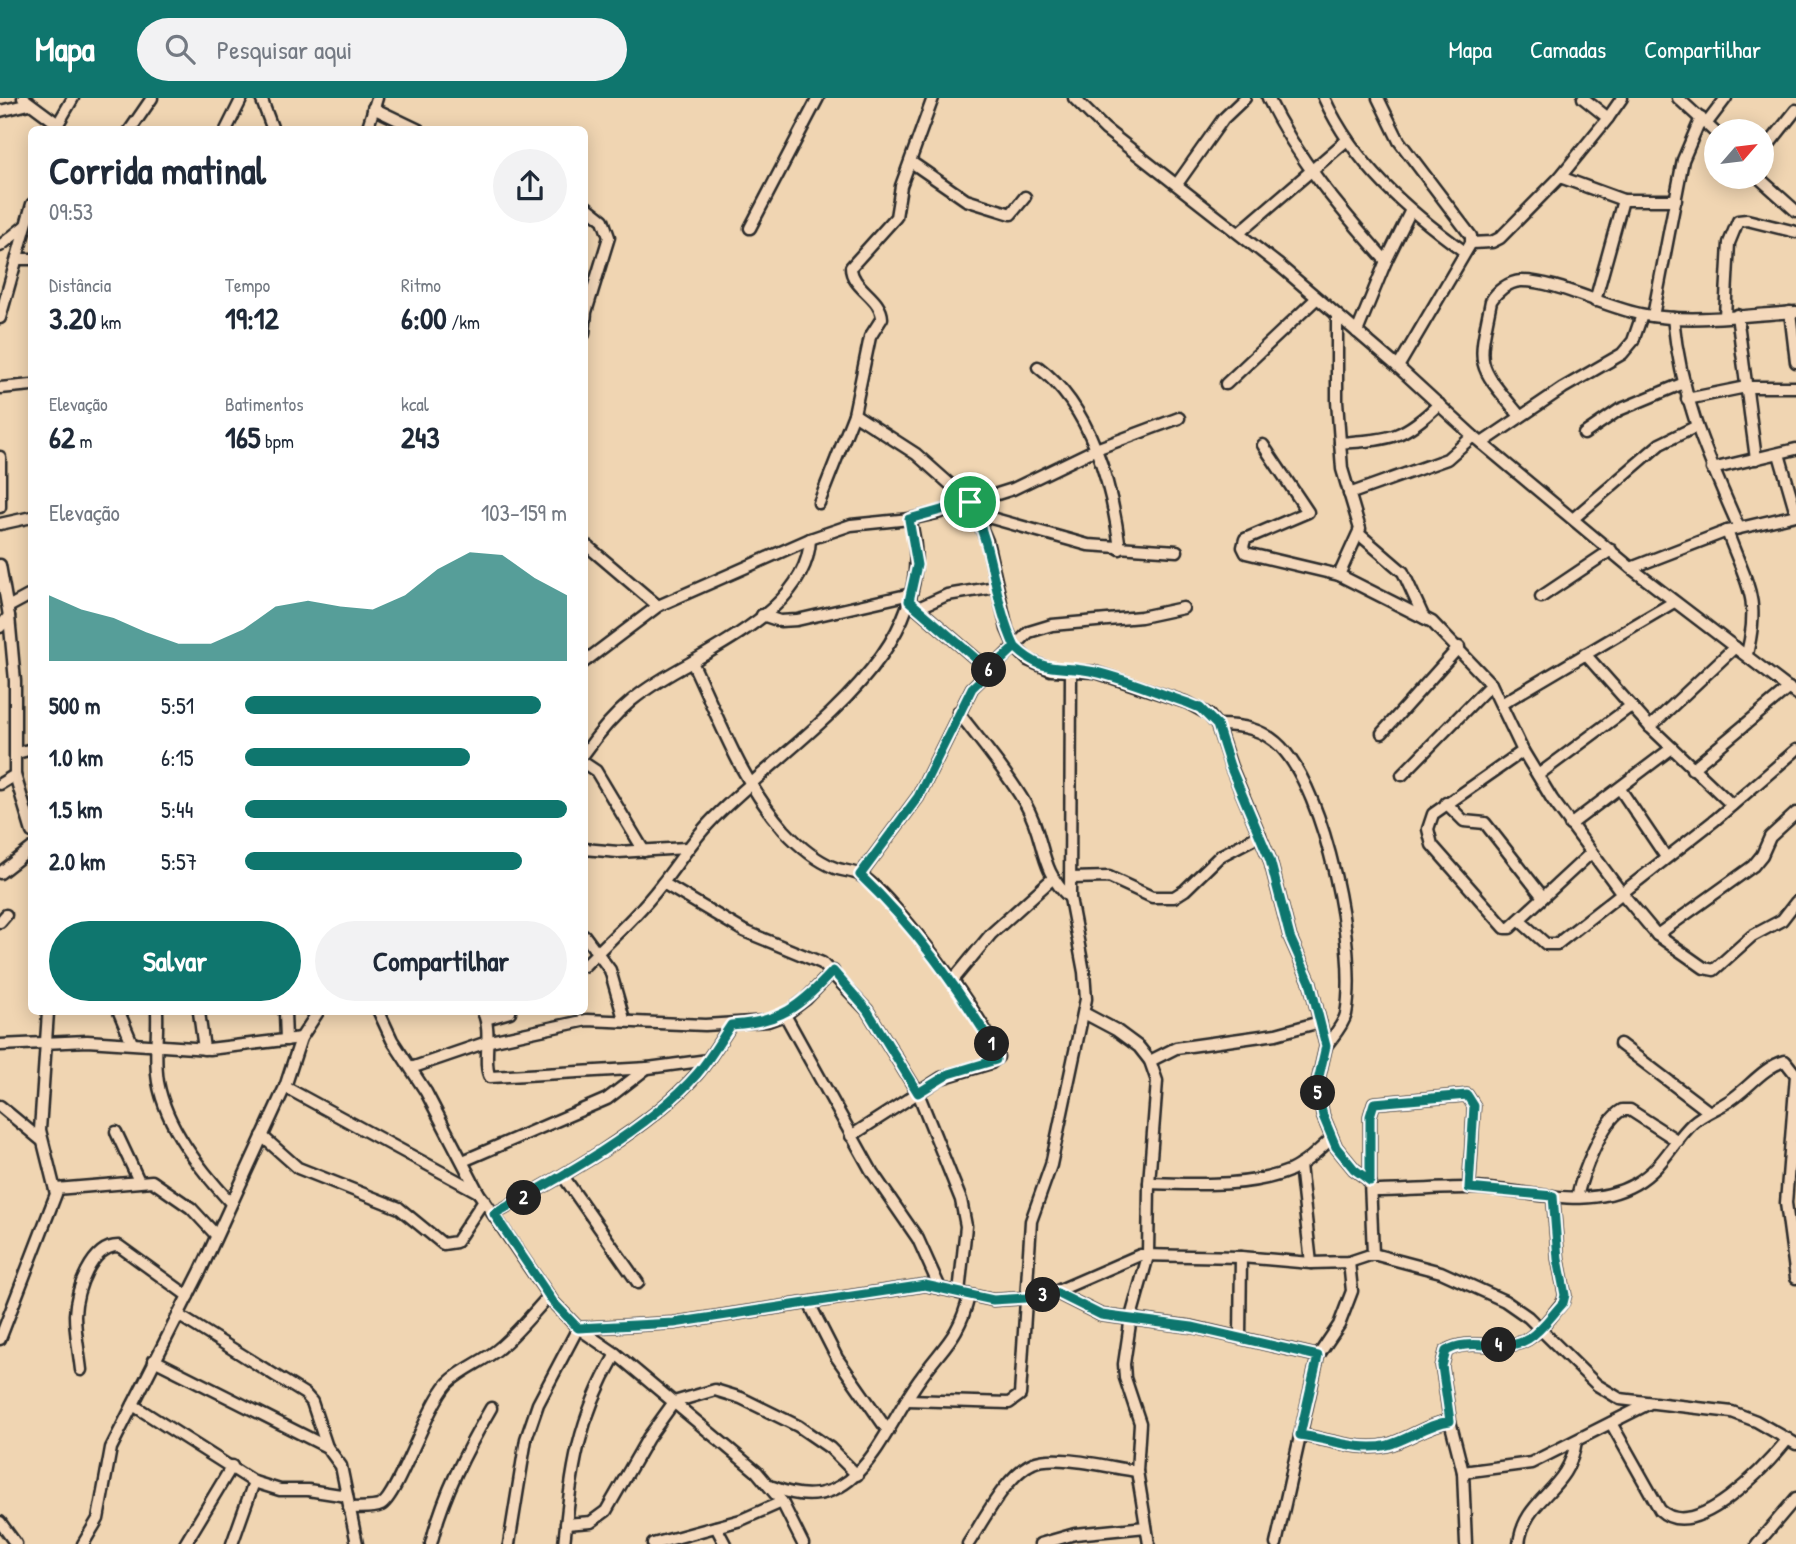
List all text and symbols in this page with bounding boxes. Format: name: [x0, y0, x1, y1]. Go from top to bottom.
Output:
search box: [137, 18, 627, 81]
text: Mapa: [35, 27, 95, 71]
icon: search: [161, 30, 199, 68]
text: Pesquisar aqui: [217, 32, 352, 67]
text: Mapa: [1449, 33, 1492, 65]
text: Camadas: [1530, 33, 1606, 65]
text: Compartilhar: [1644, 33, 1761, 65]
north arrow: [1704, 119, 1774, 189]
map controls: [1704, 119, 1774, 189]
text: Corrida matinal: [49, 144, 266, 196]
button: share: [493, 149, 567, 223]
text: 09:53: [49, 196, 93, 227]
text: Distância: [49, 272, 111, 298]
text: Tempo: [225, 272, 270, 298]
text: Ritmo: [401, 272, 441, 298]
text: 3.20: [49, 298, 96, 338]
text: 19:12: [225, 298, 279, 338]
text: 6:00: [401, 298, 447, 338]
text: km: [96, 309, 122, 335]
text: /km: [447, 309, 480, 335]
text: Elevação: [49, 391, 108, 417]
text: Batimentos: [225, 391, 303, 417]
text: kcal: [401, 391, 429, 417]
text: 62: [49, 417, 75, 457]
text: 165: [225, 417, 261, 457]
text: 243: [401, 417, 440, 457]
text: m: [75, 428, 92, 454]
text: bpm: [261, 428, 294, 454]
pin: [940, 472, 1000, 532]
icon: arrive: [951, 483, 989, 521]
text: Elevação: [49, 497, 120, 528]
text: 103–159 m: [481, 497, 567, 528]
pin: 6: [972, 652, 1006, 688]
text: 6: [985, 656, 992, 682]
text: 500 m: [49, 690, 100, 721]
text: 5:51: [161, 690, 194, 721]
text: 1.0 km: [49, 742, 103, 773]
text: 6:15: [161, 742, 194, 773]
text: 1.5 km: [49, 794, 102, 825]
text: 5:44: [161, 794, 193, 825]
text: 2.0 km: [49, 846, 105, 877]
text: 5:57: [161, 846, 197, 877]
button: Salvar: [49, 921, 301, 1001]
button: Compartilhar: [315, 921, 567, 1001]
pin: 1: [974, 1026, 1010, 1062]
text: 1: [988, 1030, 995, 1056]
pin: 5: [1300, 1076, 1336, 1110]
text: 5: [1313, 1079, 1322, 1105]
pin: 2: [506, 1180, 542, 1216]
text: 2: [519, 1184, 528, 1210]
pin: 3: [1026, 1278, 1060, 1312]
text: 3: [1038, 1281, 1047, 1307]
pin: 4: [1482, 1328, 1516, 1362]
text: 4: [1495, 1331, 1502, 1357]

